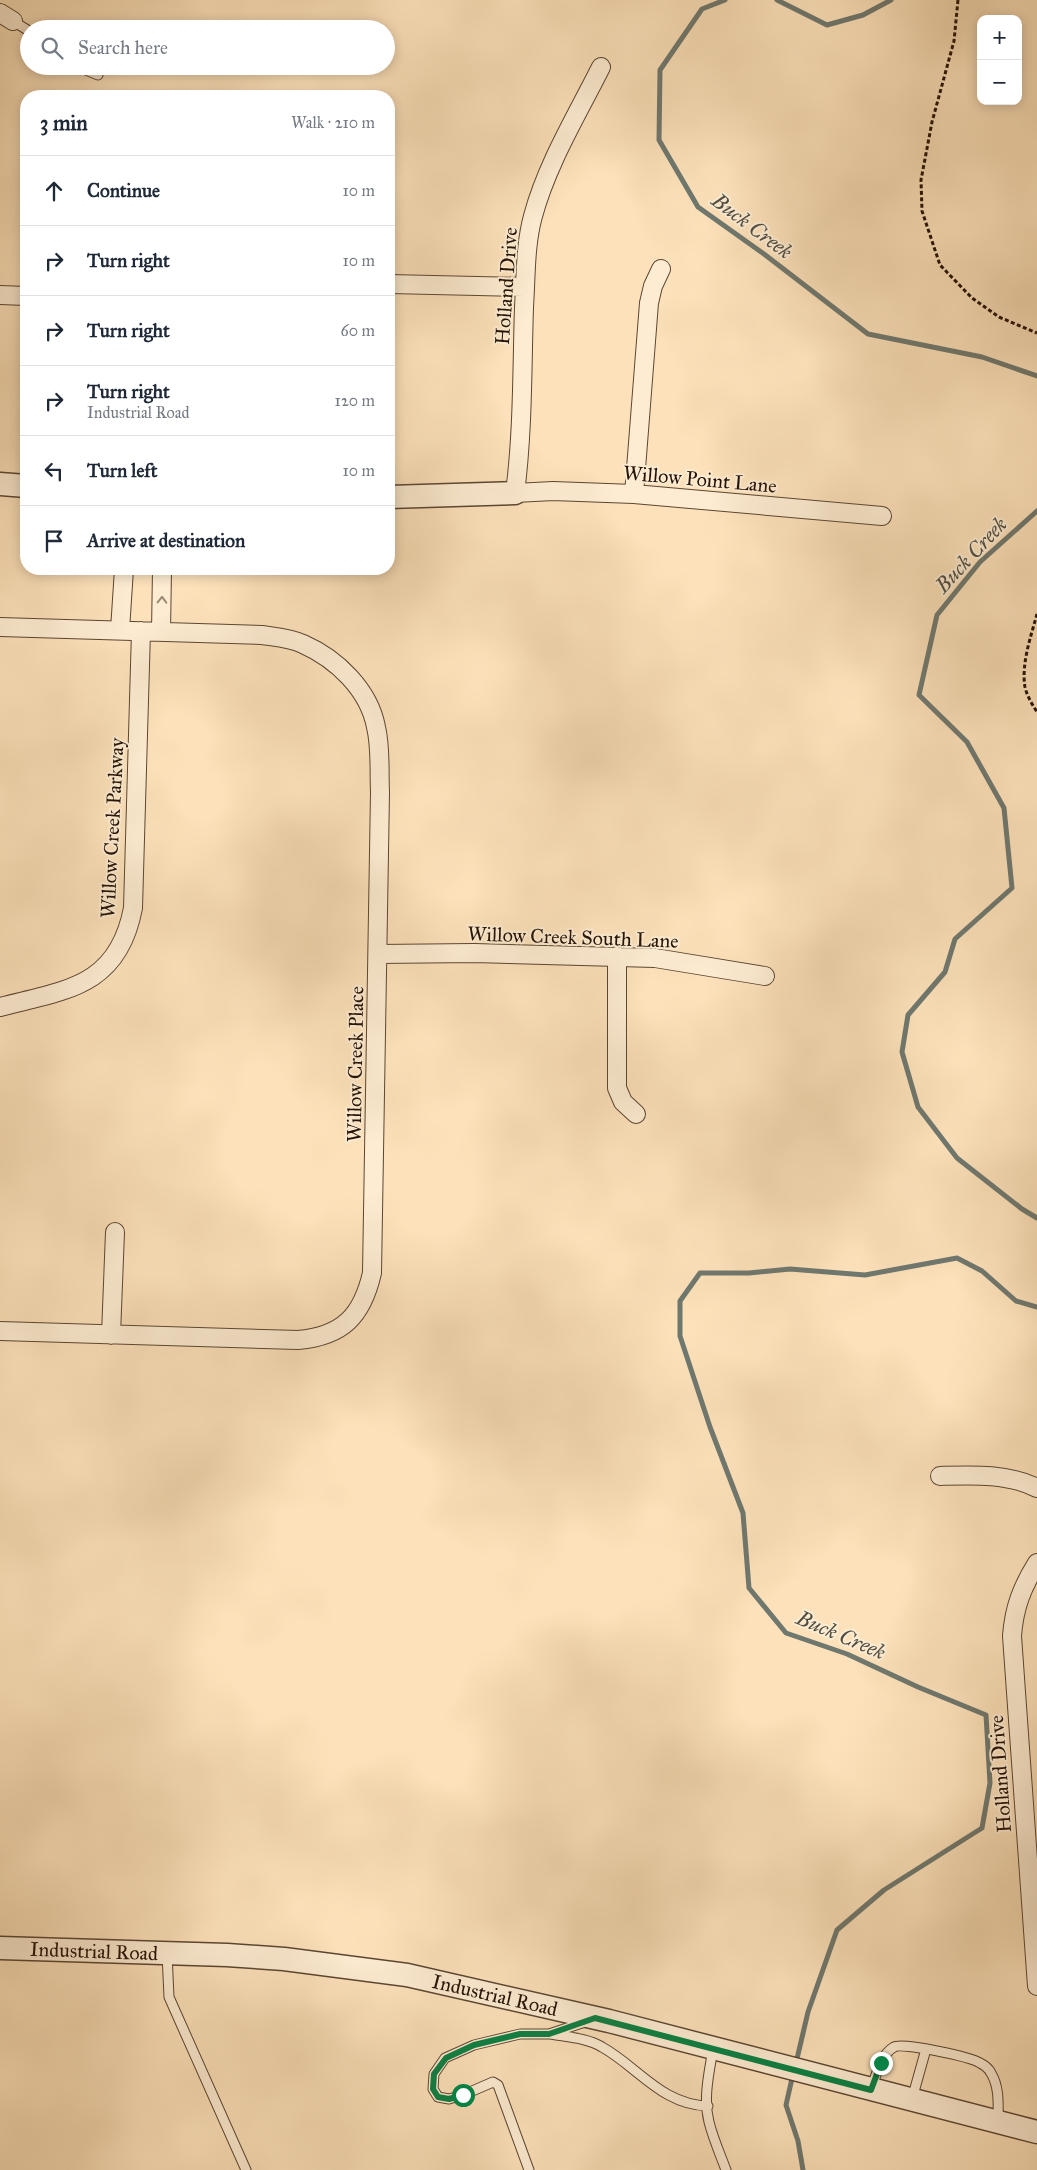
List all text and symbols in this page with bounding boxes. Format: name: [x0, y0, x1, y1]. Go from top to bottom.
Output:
map controls: [977, 15, 1022, 105]
button: +: [977, 15, 1022, 60]
search box: [20, 20, 395, 75]
icon: search: [38, 34, 66, 62]
text: Search here: [78, 36, 168, 59]
button: −: [977, 60, 1022, 105]
text: 3 min: [40, 110, 88, 136]
text: Walk · 210 m: [291, 113, 375, 132]
icon: ahead: [40, 177, 68, 205]
text: Continue: [87, 179, 160, 202]
text: 10 m: [343, 181, 375, 200]
water label: Buck Creek: [706, 187, 798, 265]
street label: Holland Drive: [490, 226, 522, 346]
icon: right: [40, 247, 68, 275]
text: Turn right: [87, 249, 170, 272]
text: 10 m: [343, 251, 375, 270]
icon: right: [40, 317, 68, 345]
text: Turn right: [87, 319, 170, 342]
text: 60 m: [341, 321, 375, 340]
text: Turn right: [87, 380, 170, 403]
icon: right: [40, 387, 68, 415]
text: 120 m: [335, 391, 375, 410]
text: Industrial Road: [87, 403, 190, 422]
icon: left: [40, 457, 68, 485]
text: Turn left: [87, 459, 157, 482]
street label: Willow Point Lane: [622, 460, 778, 498]
text: 10 m: [343, 461, 375, 480]
water label: Buck Creek: [929, 511, 1013, 599]
icon: arrive: [40, 527, 68, 555]
text: Arrive at destination: [87, 529, 245, 552]
one-way arrow: [156, 596, 167, 604]
street label: Willow Creek Parkway: [95, 737, 129, 919]
street label: Willow Creek South Lane: [467, 921, 679, 953]
street label: Willow Creek Place: [342, 986, 368, 1142]
water label: Buck Creek: [792, 1604, 890, 1666]
street label: Holland Drive: [984, 1714, 1016, 1834]
street label: Industrial Road: [29, 1937, 159, 1965]
street label: Industrial Road: [430, 1969, 560, 2021]
route end: [870, 2052, 893, 2075]
route start: [452, 2084, 475, 2107]

